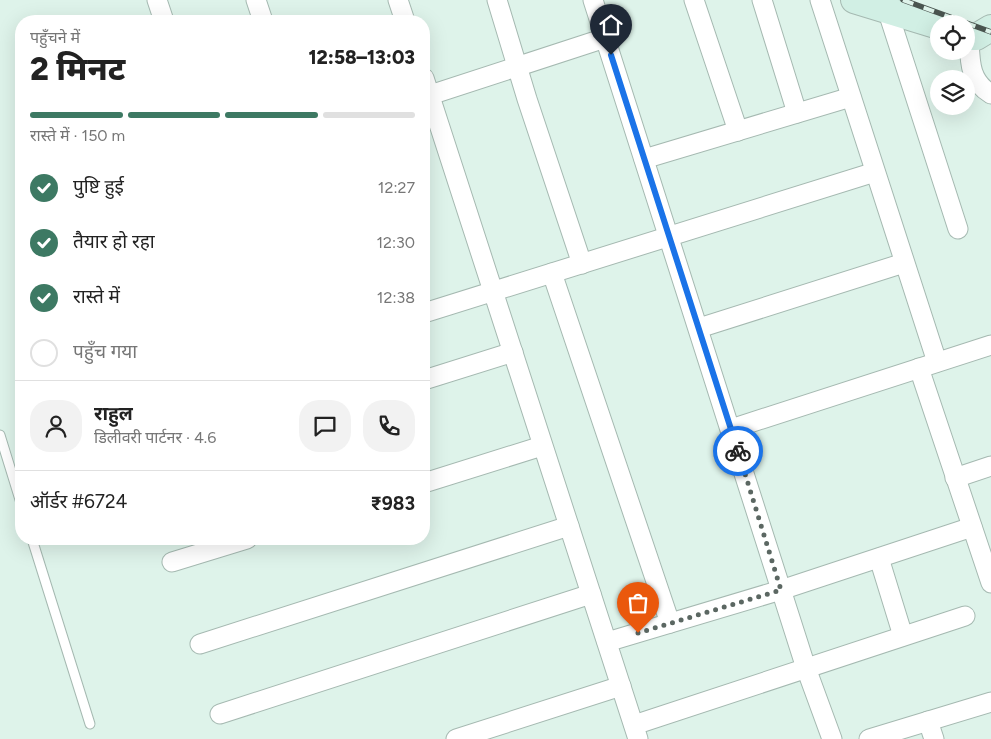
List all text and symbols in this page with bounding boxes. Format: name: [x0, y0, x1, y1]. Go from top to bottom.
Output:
pin: [590, 4, 632, 55]
icon: home: [597, 11, 625, 39]
map controls: [930, 15, 975, 115]
button: locate: [930, 15, 975, 60]
text: पहुँचने में: [30, 28, 80, 47]
text: 12:58–13:03: [308, 46, 415, 69]
text: 2 मिनट: [30, 50, 125, 88]
button: layers: [930, 70, 975, 115]
text: रास्ते में · 150 m: [30, 126, 125, 145]
icon: check: [30, 174, 58, 202]
text: पुष्टि हुई: [73, 175, 124, 198]
text: 12:27: [378, 178, 415, 197]
icon: check: [30, 229, 58, 257]
text: तैयार हो रहा: [73, 230, 155, 253]
text: 12:30: [376, 233, 415, 252]
icon: check: [30, 284, 58, 312]
text: रास्ते में: [73, 285, 120, 308]
text: 12:38: [377, 288, 415, 307]
text: पहुँच गया: [73, 340, 137, 363]
button: person: [30, 400, 82, 452]
button: chat: [299, 400, 351, 452]
button: phone: [363, 400, 415, 452]
text: राहुल: [94, 402, 133, 425]
courier: [713, 426, 763, 476]
text: डिलीवरी पार्टनर · 4.6: [94, 428, 216, 447]
icon: bike: [724, 437, 752, 465]
text: ऑर्डर #6724: [30, 490, 127, 513]
text: ₹983: [370, 492, 415, 515]
pin: [617, 582, 659, 633]
icon: bag: [624, 589, 652, 617]

